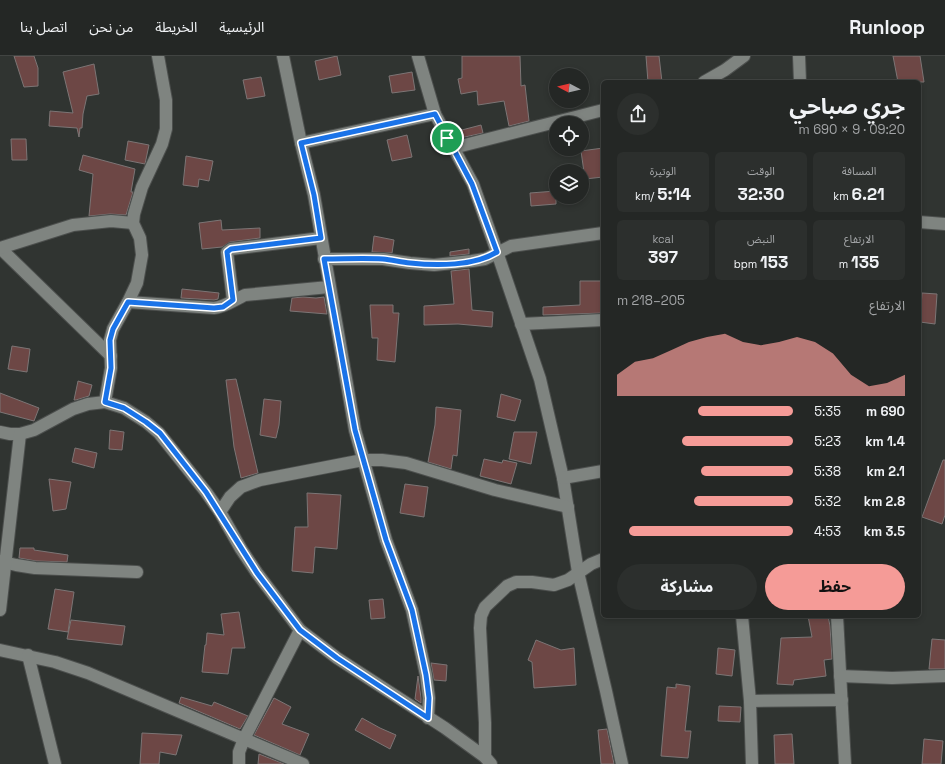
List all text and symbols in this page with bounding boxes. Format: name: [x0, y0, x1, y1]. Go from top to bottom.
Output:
text: Runloop: [849, 15, 925, 40]
text: اتصل بنا: [20, 18, 67, 36]
text: من نحن: [89, 18, 133, 36]
text: الخريطة: [155, 18, 197, 36]
text: الرئيسية: [219, 18, 264, 36]
north arrow: [549, 68, 589, 108]
map controls: [549, 68, 589, 204]
text: جري صباحي: [789, 92, 905, 120]
button: share: [617, 93, 659, 135]
button: locate: [549, 116, 589, 156]
pin: [430, 121, 464, 155]
text: 09:20 · 9 × 690 m: [799, 121, 905, 138]
icon: arrive: [436, 127, 458, 149]
button: layers: [549, 164, 589, 204]
text: الوتيرة: [650, 164, 676, 178]
text: الوقت: [747, 164, 775, 178]
text: المسافة: [842, 164, 876, 178]
text: 5:14: [657, 183, 691, 205]
text: 32:30: [738, 183, 784, 205]
text: 6.21: [851, 183, 885, 205]
text: /km: [635, 189, 657, 203]
text: km: [833, 189, 851, 203]
text: kcal: [652, 232, 674, 246]
text: النبض: [747, 232, 775, 246]
text: الارتفاع: [844, 232, 874, 246]
text: 397: [648, 246, 678, 268]
text: 153: [760, 251, 788, 273]
text: 135: [851, 251, 879, 273]
text: bpm: [734, 257, 760, 271]
text: m: [839, 257, 851, 271]
text: 205–218 m: [617, 292, 685, 309]
text: الارتفاع: [869, 297, 905, 314]
text: 5:35: [814, 403, 841, 420]
text: 690 m: [866, 403, 905, 420]
text: 5:23: [814, 433, 841, 450]
text: 1.4 km: [865, 433, 905, 450]
text: 5:38: [814, 463, 841, 480]
text: 2.1 km: [866, 463, 905, 480]
text: 5:32: [814, 493, 841, 510]
text: 2.8 km: [864, 493, 905, 510]
text: 4:53: [814, 523, 841, 540]
text: 3.5 km: [864, 523, 905, 540]
button: مشاركة: [617, 564, 757, 610]
button: حفظ: [765, 564, 905, 610]

